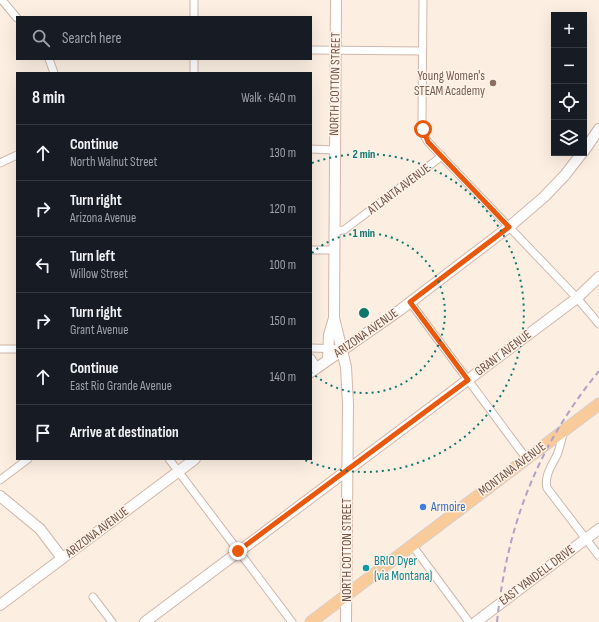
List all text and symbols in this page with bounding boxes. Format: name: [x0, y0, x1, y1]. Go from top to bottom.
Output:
map controls: [551, 12, 587, 156]
button: +: [551, 12, 587, 48]
search box: [16, 16, 312, 60]
icon: search: [30, 27, 52, 49]
text: Search here: [62, 29, 122, 48]
street label: NORTH COTTON STREET: [326, 32, 344, 136]
button: −: [551, 48, 587, 84]
place label: Young Women's STEAM Academy: [414, 68, 485, 99]
marker: Young Women's STEAM Academy: [488, 78, 498, 88]
button: locate: [551, 84, 587, 120]
text: 8 min: [32, 88, 65, 108]
text: Walk · 640 m: [241, 90, 296, 106]
route start: [414, 120, 432, 138]
button: layers: [551, 120, 587, 156]
text: Continue: [70, 135, 119, 154]
icon: ahead: [32, 142, 54, 164]
text: 130 m: [270, 145, 296, 161]
text: 2 min: [353, 147, 375, 162]
text: North Walnut Street: [70, 154, 158, 170]
street label: ATLANTA AVENUE: [364, 160, 434, 218]
text: Turn right: [70, 191, 122, 210]
icon: right: [32, 198, 54, 220]
text: 120 m: [270, 201, 296, 217]
text: Arizona Avenue: [70, 210, 136, 226]
text: 1 min: [353, 226, 375, 241]
text: Turn left: [70, 247, 115, 266]
icon: left: [32, 254, 54, 276]
text: 100 m: [269, 257, 296, 273]
text: Willow Street: [70, 266, 128, 282]
text: Turn right: [70, 303, 122, 322]
street label: ARIZONA AVENUE: [330, 305, 401, 362]
centre of rings: [357, 306, 371, 320]
icon: right: [32, 310, 54, 332]
text: 150 m: [270, 313, 296, 329]
text: Grant Avenue: [70, 322, 129, 338]
street label: GRANT AVENUE: [472, 327, 534, 379]
text: Continue: [70, 359, 119, 378]
icon: ahead: [32, 366, 54, 388]
text: 140 m: [270, 369, 296, 385]
text: East Rio Grande Avenue: [70, 378, 172, 394]
icon: arrive: [32, 422, 54, 444]
text: Arrive at destination: [70, 423, 179, 442]
street label: MONTANA AVENUE: [475, 438, 549, 500]
street label: NORTH COTTON STREET: [339, 498, 355, 602]
place label: Armoire: [430, 499, 465, 515]
marker: Armoire: [418, 502, 428, 512]
street label: ARIZONA AVENUE: [61, 503, 132, 562]
street label: EAST YANDELL DRIVE: [496, 541, 578, 609]
route end: [229, 542, 247, 560]
place label: BRIO Dyer (via Montana): [374, 553, 433, 584]
marker: BRIO Dyer (via Montana): [361, 563, 371, 573]

